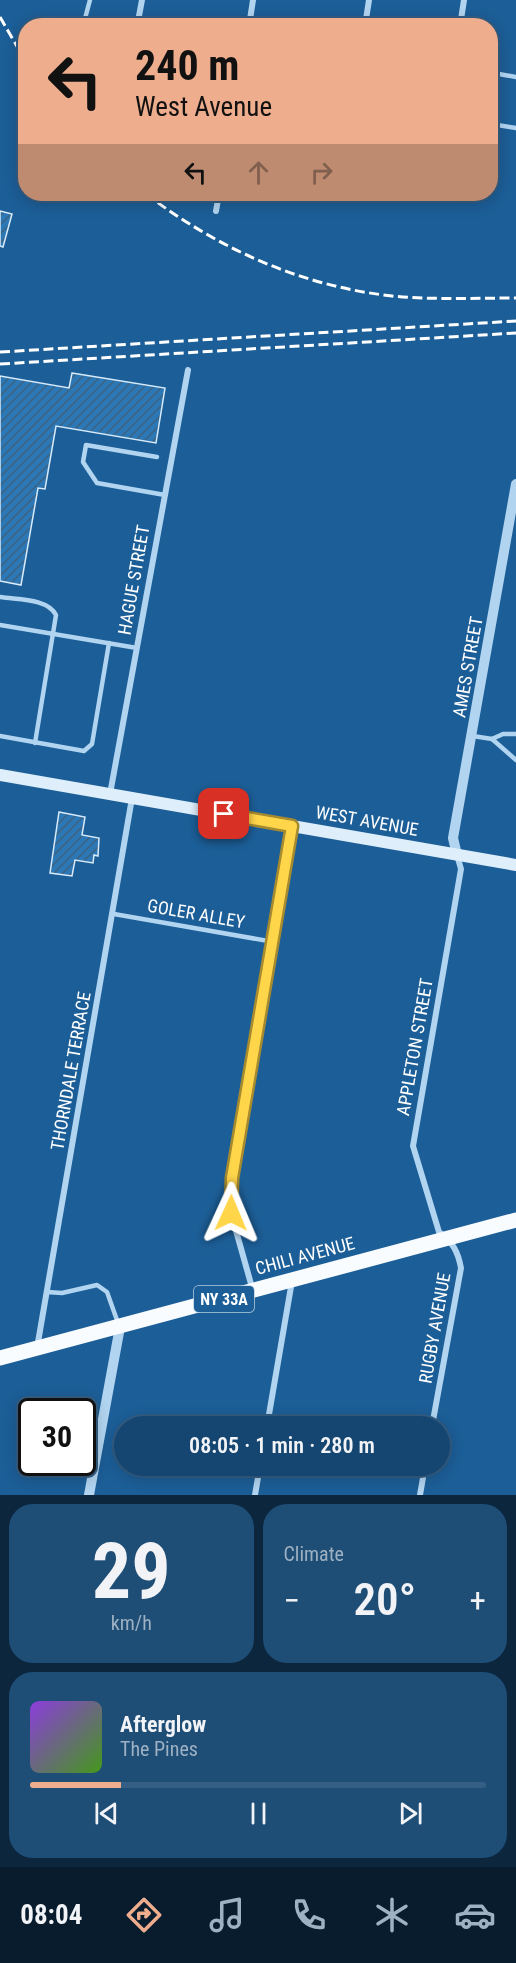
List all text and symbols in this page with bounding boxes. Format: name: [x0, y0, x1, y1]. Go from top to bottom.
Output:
text: 240 m: [135, 41, 240, 90]
icon: left: [36, 42, 114, 120]
text: West Avenue: [135, 91, 272, 123]
icon: left: [179, 156, 212, 189]
icon: ahead: [242, 156, 275, 189]
icon: right: [305, 156, 338, 189]
street label: HAGUE STREET: [114, 523, 153, 636]
street label: AMES STREET: [448, 615, 487, 719]
pin: [198, 788, 249, 839]
icon: arrive: [207, 797, 240, 830]
street label: WEST AVENUE: [314, 801, 420, 840]
street label: GOLER ALLEY: [146, 895, 247, 932]
street label: APPLETON STREET: [392, 977, 437, 1117]
street label: THORNDALE TERRACE: [46, 990, 95, 1152]
position arrow: [199, 1181, 263, 1245]
street label: CHILI AVENUE: [253, 1232, 357, 1279]
street label: RUGBY AVENUE: [414, 1271, 455, 1385]
road number: NY 33A: [194, 1286, 254, 1312]
speed limit sign: 30: [18, 1398, 96, 1476]
text: 08:05 · 1 min · 280 m: [189, 1433, 375, 1458]
text: 29: [92, 1526, 171, 1617]
text: Climate: [284, 1542, 344, 1566]
text: 20°: [353, 1573, 416, 1626]
text: −: [284, 1581, 300, 1620]
text: +: [470, 1581, 486, 1620]
text: km/h: [111, 1611, 152, 1635]
text: Afterglow: [120, 1712, 206, 1737]
text: The Pines: [120, 1737, 198, 1761]
icon: previous: [90, 1797, 123, 1830]
icon: pause: [242, 1797, 275, 1830]
icon: next: [394, 1797, 427, 1830]
icon: directions: [123, 1894, 165, 1936]
icon: music: [206, 1894, 248, 1936]
icon: phone: [288, 1894, 330, 1936]
icon: climate: [371, 1894, 413, 1936]
icon: car: [454, 1894, 496, 1936]
text: 08:04: [20, 1899, 82, 1931]

